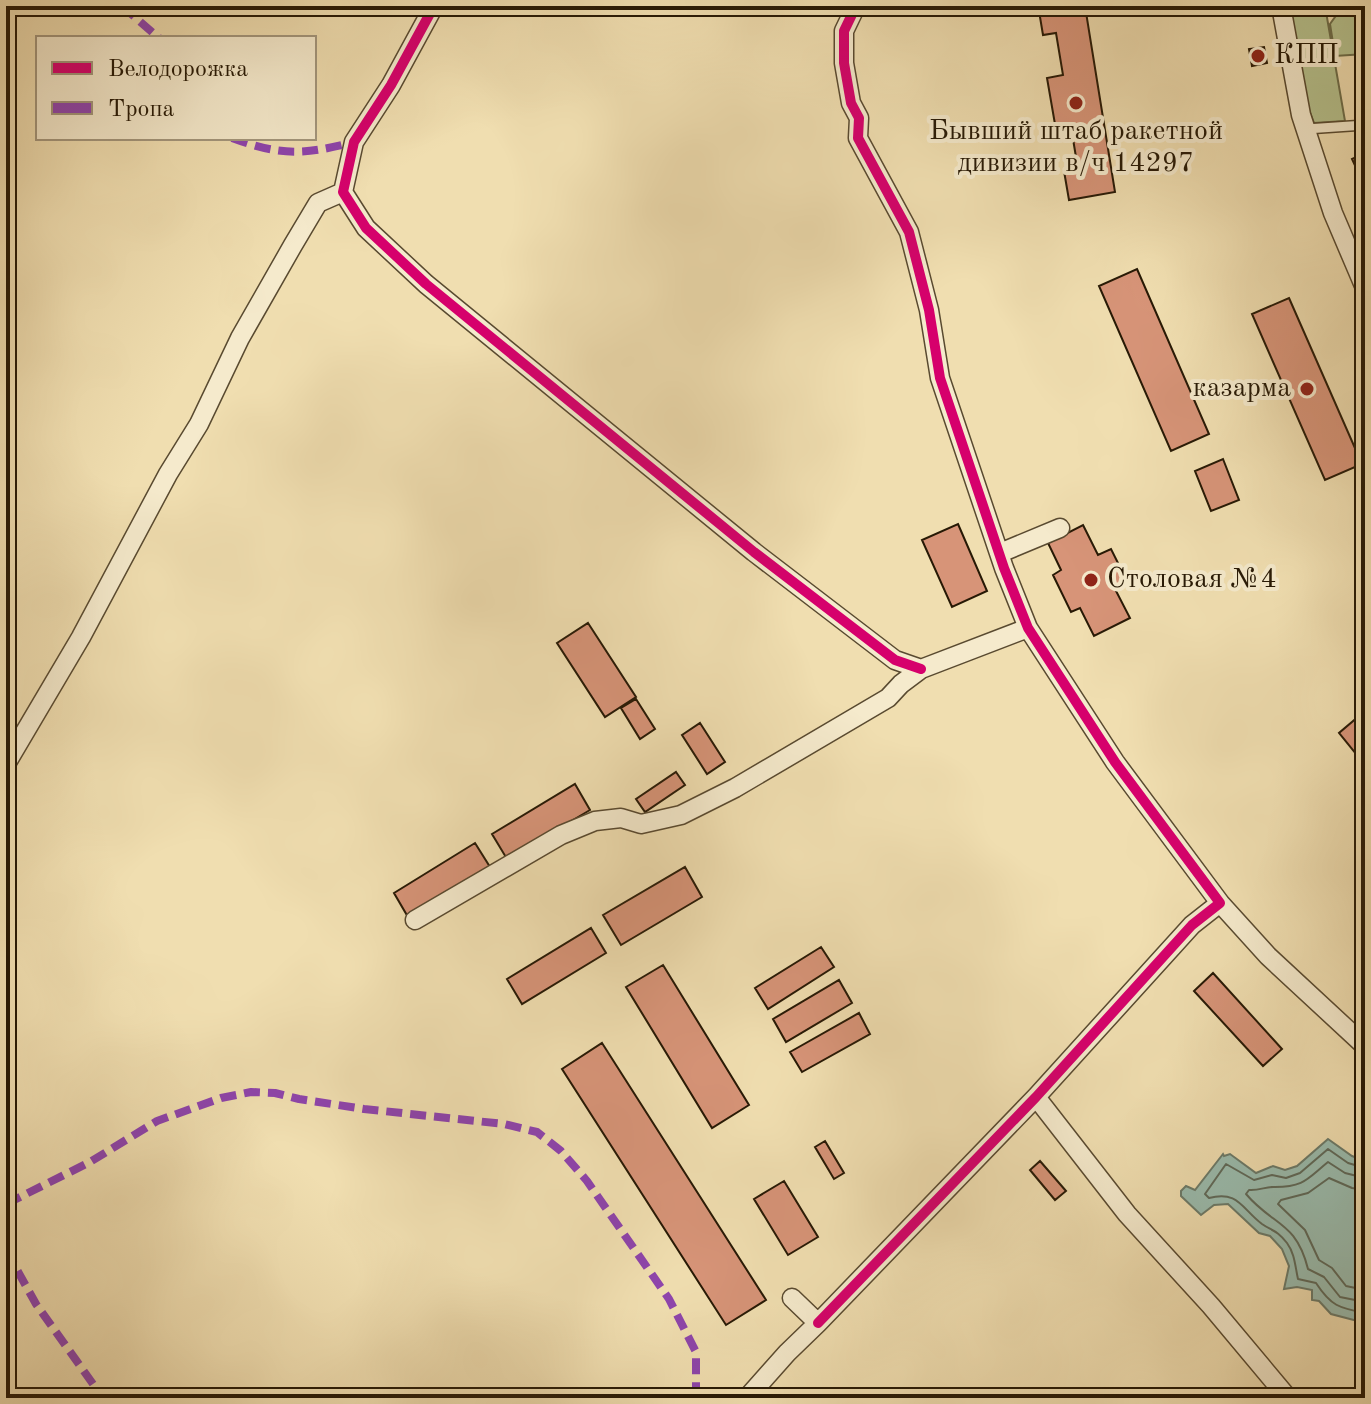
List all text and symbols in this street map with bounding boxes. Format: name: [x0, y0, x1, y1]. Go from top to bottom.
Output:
legend: [36, 36, 316, 140]
place label: КПП: [1274, 42, 1339, 70]
marker: КПП: [1249, 47, 1267, 65]
text: Велодорожка: [108, 58, 248, 82]
marker: Бывший штаб ракетной дивизии в/ч 14297: [1067, 94, 1085, 112]
text: Тропа: [108, 98, 175, 122]
place label: Бывший штаб ракетной дивизии в/ч 14297: [929, 118, 1223, 178]
place label: казарма: [1193, 375, 1291, 403]
marker: казарма: [1298, 380, 1316, 398]
place label: Столовая №4: [1107, 566, 1277, 594]
marker: Столовая №4: [1082, 571, 1100, 589]

